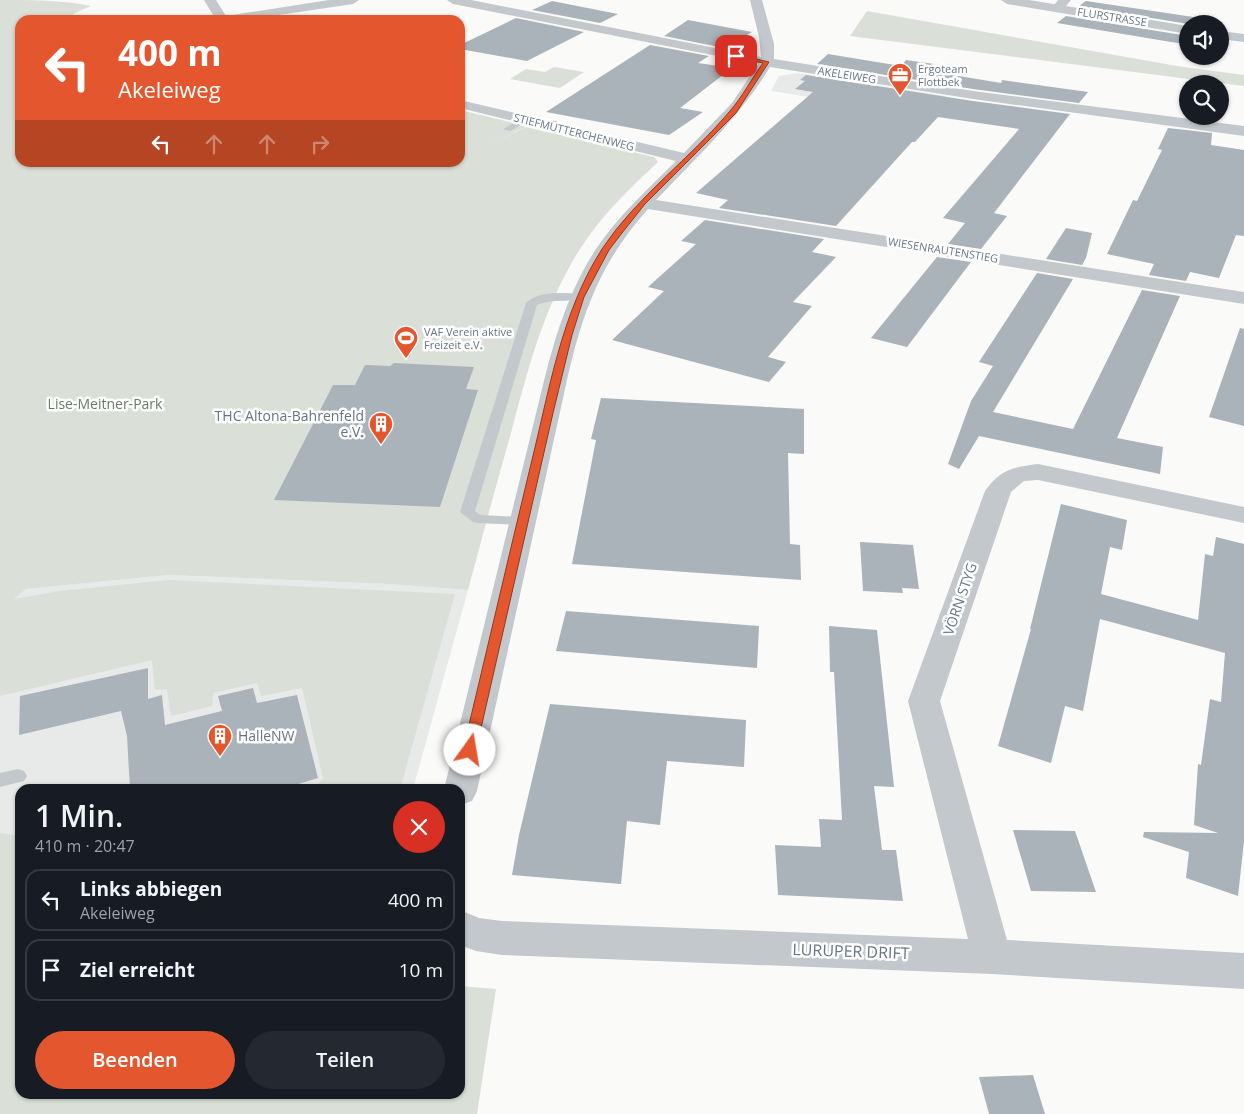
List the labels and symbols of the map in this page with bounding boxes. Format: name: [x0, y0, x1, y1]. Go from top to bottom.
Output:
street label: FLURSTRASSE: [1076, 4, 1148, 29]
pin: [715, 35, 757, 77]
place label: Ergoteam Flottbek: [918, 61, 968, 89]
street label: AKELEIWEG: [817, 62, 877, 87]
office icon: Ergoteam Flottbek: [887, 62, 913, 96]
street label: STIEFMÜTTERCHENWEG: [512, 109, 636, 154]
street label: WIESENRAUTENSTIEG: [887, 233, 999, 266]
place label: VAF Verein aktive Freizeit e.V.: [424, 324, 512, 352]
sports icon: VAF Verein aktive Freizeit e.V.: [393, 325, 419, 359]
park label: Lise-Meitner-Park: [48, 394, 163, 413]
place label: THC Altona-Bahrenfeld e.V.: [215, 406, 364, 441]
building icon: THC Altona-Bahrenfeld e.V.: [368, 411, 394, 445]
street label: VÖRN STYG: [938, 560, 981, 638]
building icon: HalleNW: [207, 723, 233, 757]
position arrow: [443, 723, 495, 775]
place label: HalleNW: [238, 726, 295, 745]
street label: LURUPER DRIFT: [792, 938, 910, 964]

